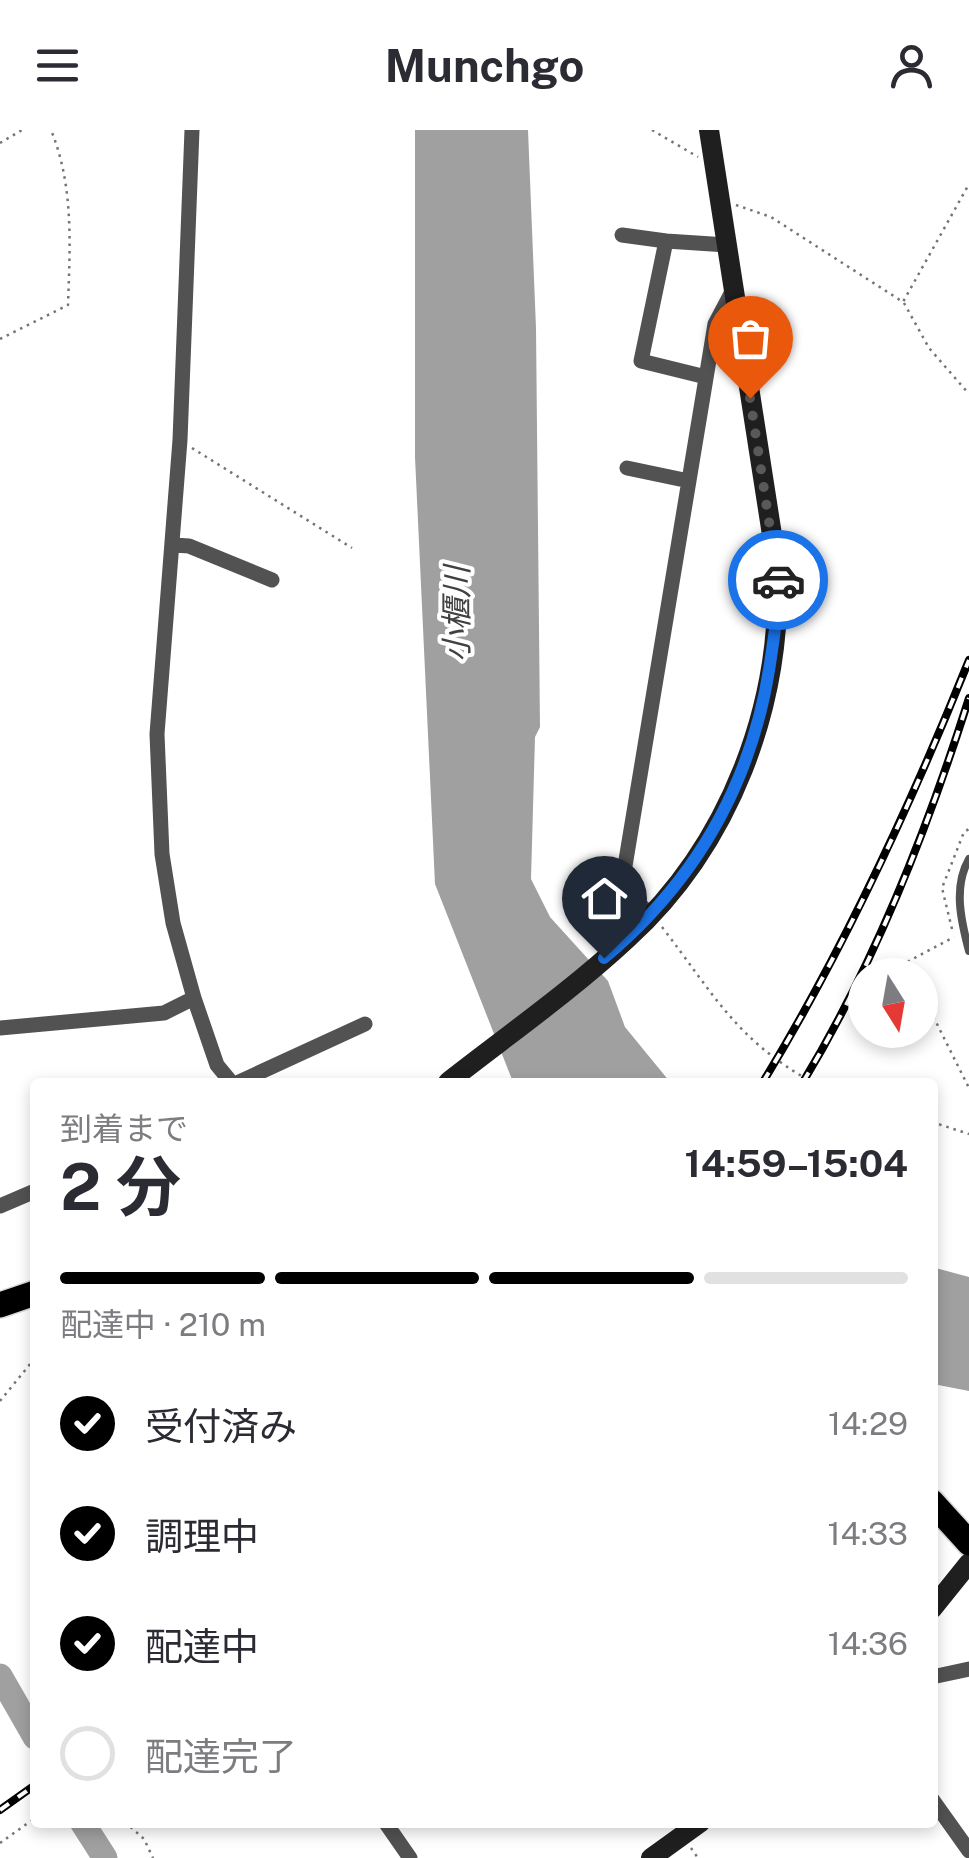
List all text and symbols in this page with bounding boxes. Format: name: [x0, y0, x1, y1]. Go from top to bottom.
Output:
icon: menu: [30, 38, 85, 93]
icon: person: [884, 38, 939, 93]
text: Munchgo: [385, 39, 584, 92]
pin: [708, 296, 793, 399]
icon: bag: [723, 311, 778, 366]
courier: [728, 530, 828, 630]
icon: car: [751, 553, 806, 608]
water label: 小櫃川: [438, 563, 475, 662]
pin: [562, 856, 647, 959]
icon: home: [577, 871, 632, 926]
north arrow: [848, 958, 938, 1048]
map controls: [848, 958, 938, 1048]
text: 到着まで: [60, 1110, 188, 1147]
text: 14:59–15:04: [685, 1141, 908, 1186]
text: 2 分: [60, 1148, 181, 1225]
text: 配達中 · 210 m: [60, 1306, 266, 1343]
icon: check: [60, 1396, 115, 1451]
text: 受付済み: [145, 1404, 297, 1449]
text: 14:29: [828, 1405, 908, 1442]
icon: check: [60, 1506, 115, 1561]
text: 調理中: [145, 1514, 259, 1559]
text: 14:33: [828, 1515, 908, 1552]
icon: check: [60, 1616, 115, 1671]
text: 配達中: [145, 1624, 259, 1669]
text: 14:36: [828, 1625, 908, 1662]
text: 配達完了: [145, 1734, 297, 1779]

